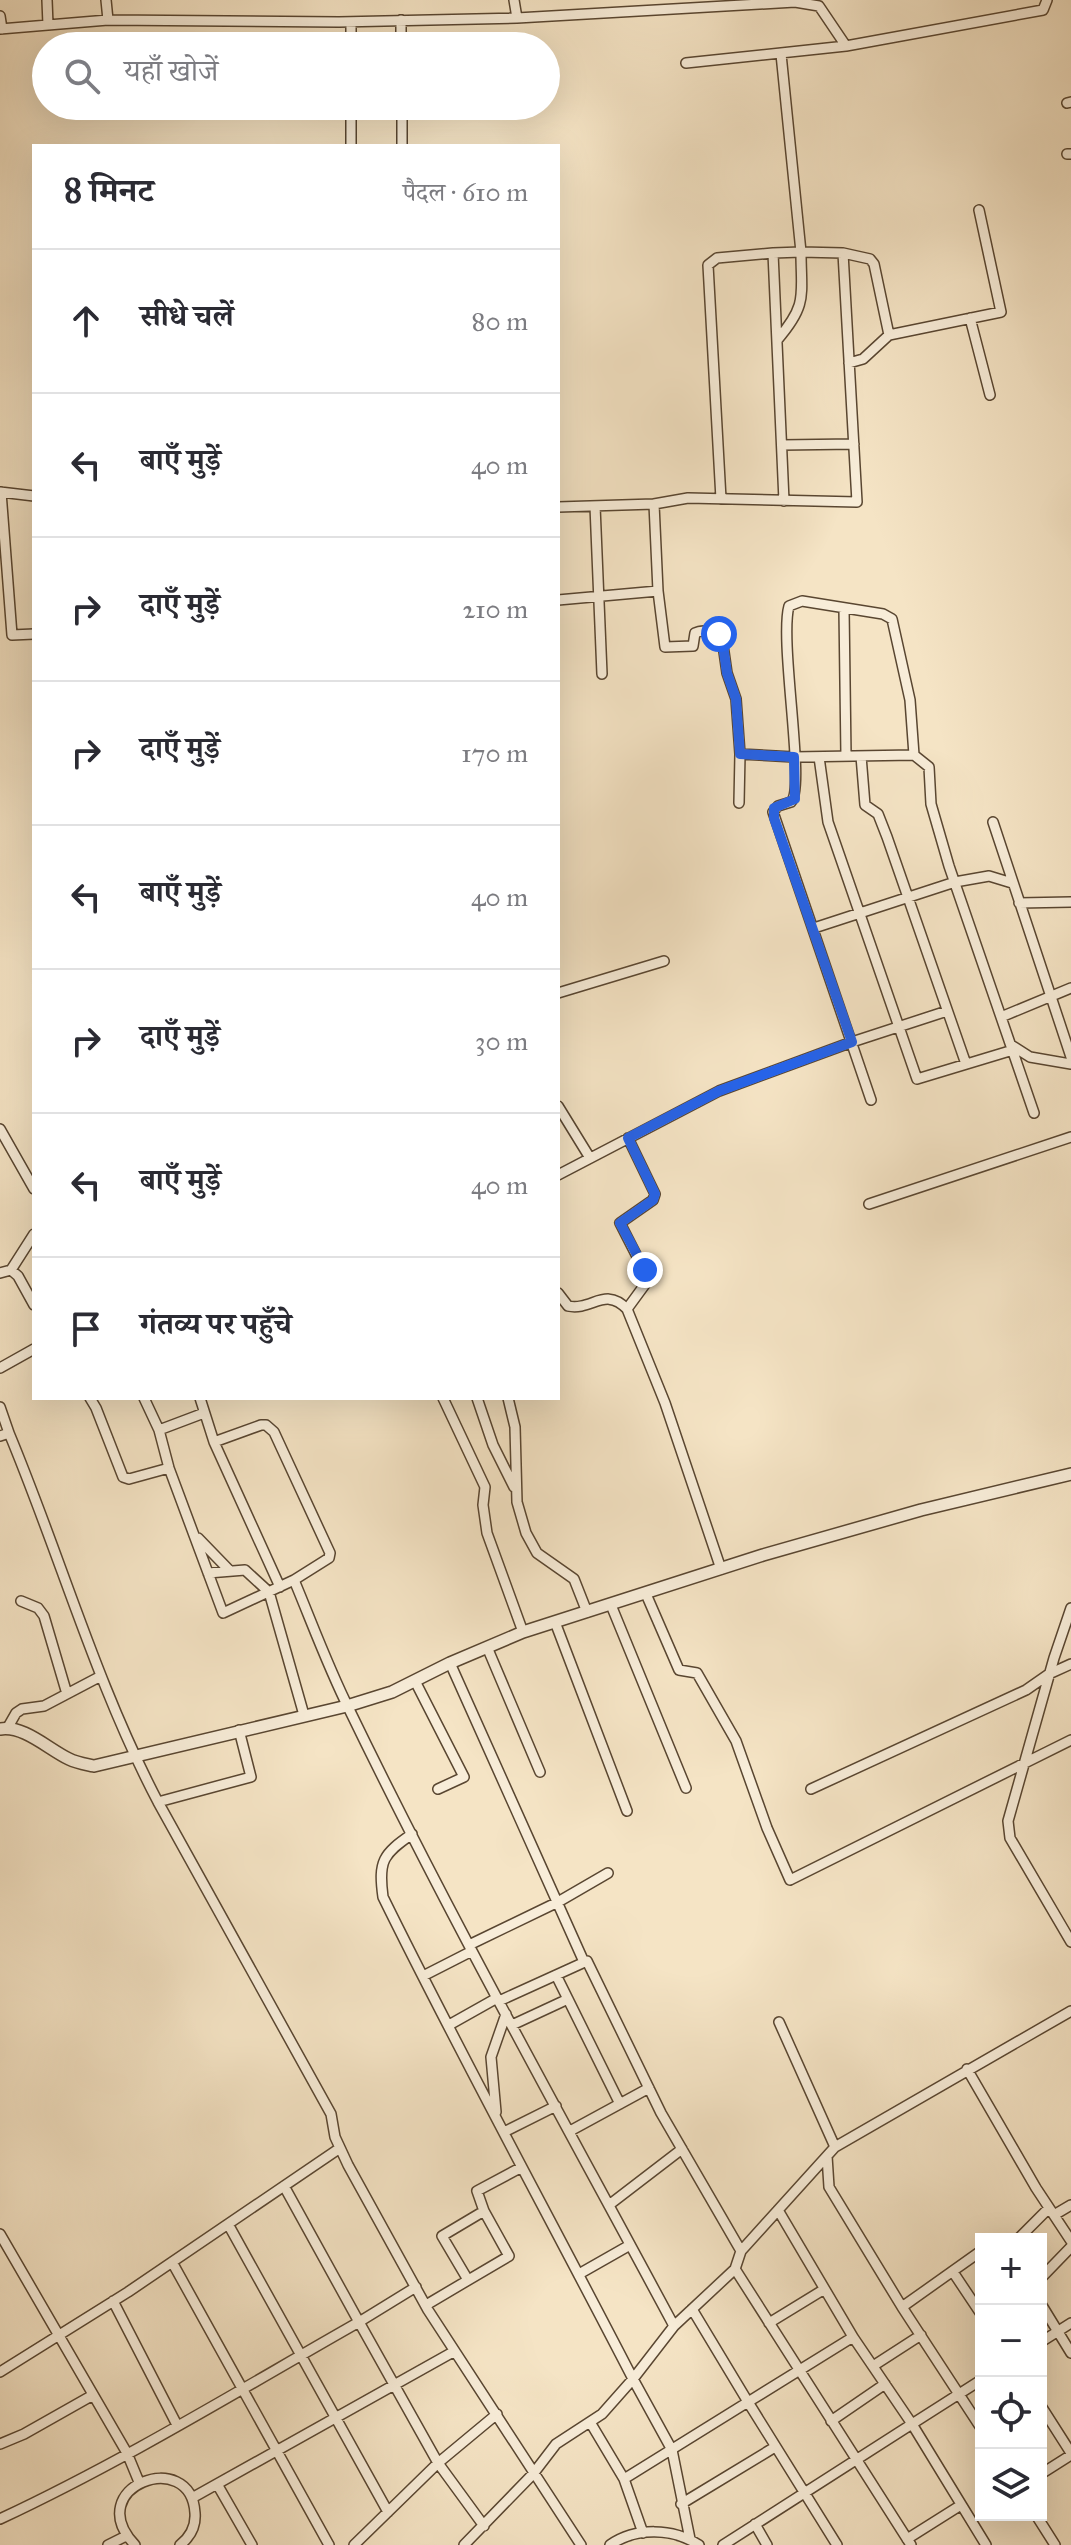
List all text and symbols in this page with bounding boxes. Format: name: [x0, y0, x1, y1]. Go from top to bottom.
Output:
search box: [32, 32, 560, 120]
text: यहाँ खोजें: [124, 53, 218, 89]
icon: search: [60, 54, 104, 98]
text: 8 मिनट: [64, 170, 154, 211]
text: पैदल · 610 m: [403, 176, 528, 208]
text: सीधे चलें: [140, 298, 233, 334]
icon: ahead: [64, 299, 108, 343]
text: 80 m: [472, 305, 528, 337]
text: बाएँ मुड़ें: [140, 442, 221, 478]
icon: left: [64, 443, 108, 487]
text: 40 m: [471, 449, 528, 481]
text: दाएँ मुड़ें: [140, 586, 220, 622]
icon: right: [64, 587, 108, 631]
text: 210 m: [462, 593, 528, 625]
route start: [701, 616, 737, 652]
text: दाएँ मुड़ें: [140, 730, 220, 766]
icon: right: [64, 731, 108, 775]
text: 170 m: [461, 737, 528, 769]
text: बाएँ मुड़ें: [140, 874, 221, 910]
icon: left: [64, 875, 108, 919]
text: 40 m: [471, 881, 528, 913]
text: दाएँ मुड़ें: [140, 1018, 220, 1054]
icon: right: [64, 1019, 108, 1063]
text: 30 m: [475, 1025, 528, 1057]
text: बाएँ मुड़ें: [140, 1162, 221, 1198]
icon: left: [64, 1163, 108, 1207]
text: 40 m: [471, 1169, 528, 1201]
route end: [627, 1252, 663, 1288]
text: गंतव्य पर पहुँचे: [140, 1306, 292, 1342]
icon: arrive: [64, 1307, 108, 1351]
map controls: [975, 2233, 1047, 2521]
button: +: [975, 2233, 1047, 2305]
button: −: [975, 2305, 1047, 2377]
button: locate: [975, 2377, 1047, 2449]
button: layers: [975, 2449, 1047, 2521]

